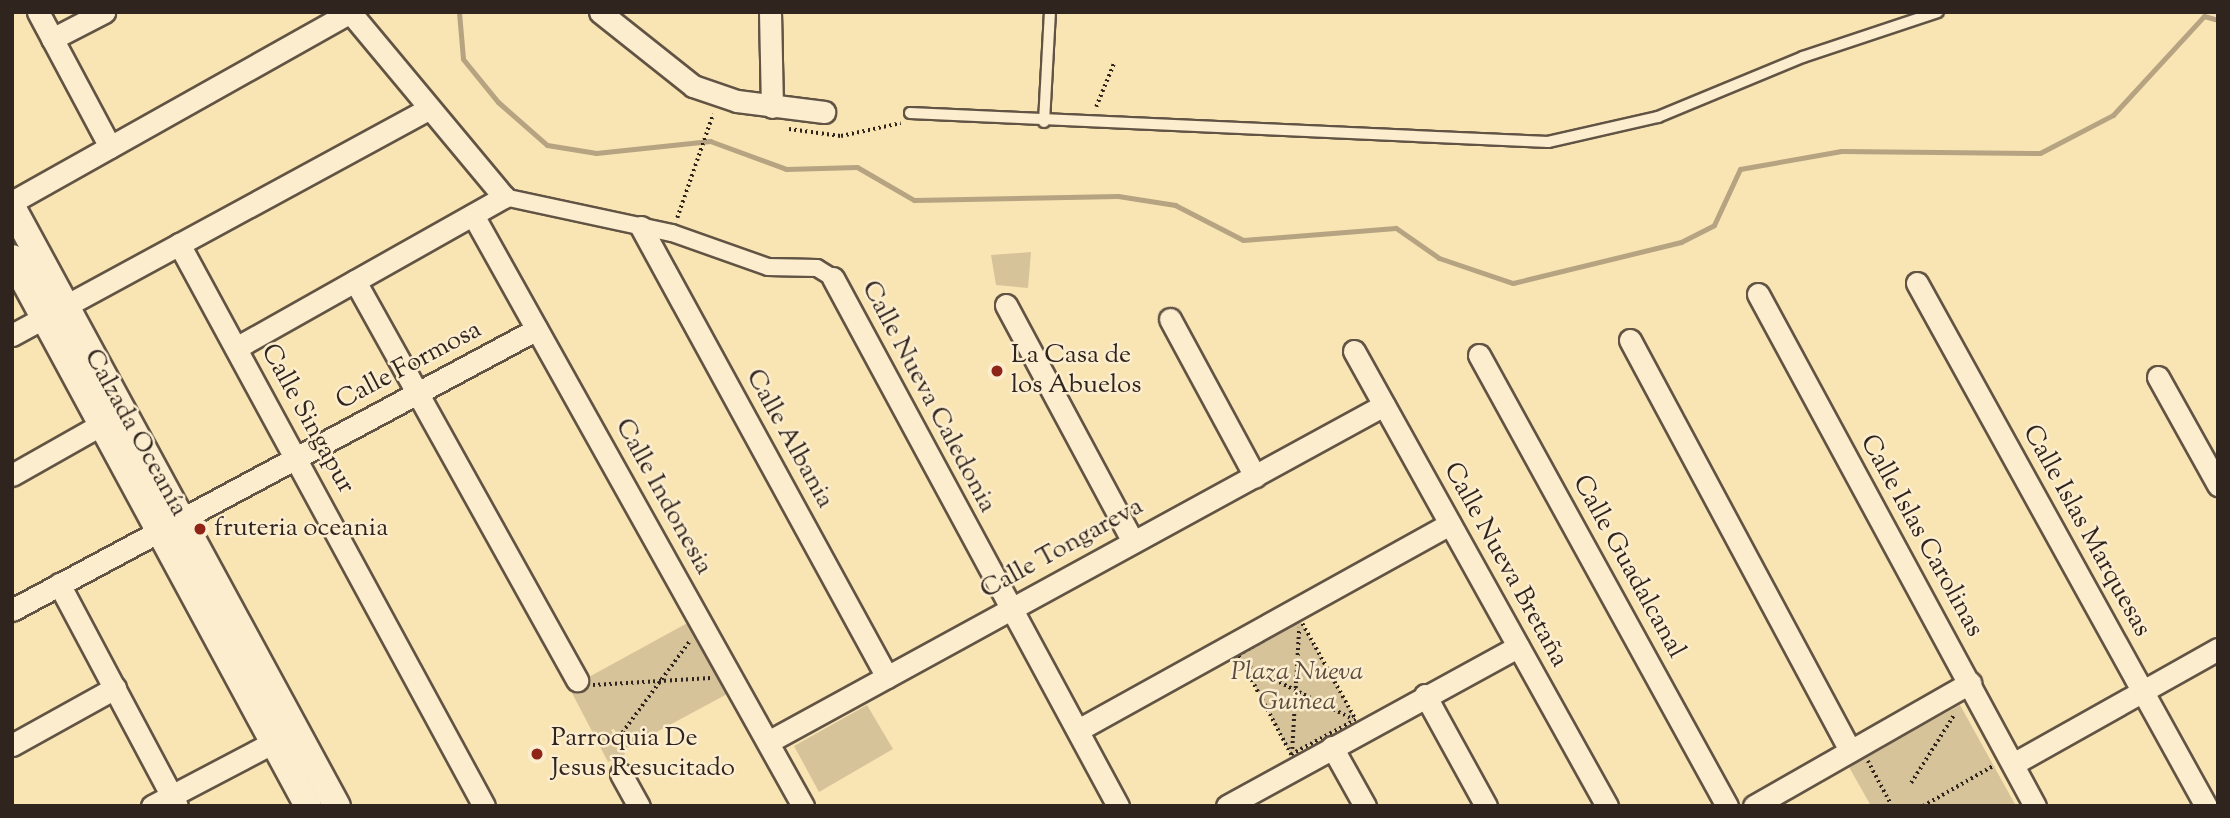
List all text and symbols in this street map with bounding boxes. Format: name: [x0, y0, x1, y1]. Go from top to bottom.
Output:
street label: Calle Nueva Caledonia: [854, 276, 1002, 518]
street label: Calle Formosa: [331, 315, 487, 417]
street label: Calle Singapur: [253, 339, 361, 499]
place label: La Casa de los Abuelos: [1011, 340, 1141, 402]
street label: Calzada Oceanía: [76, 344, 194, 522]
marker: La Casa de los Abuelos: [989, 363, 1005, 379]
street label: Calle Albania: [738, 364, 840, 514]
street label: Calle Indonesia: [607, 414, 719, 580]
street label: Calle Islas Marquesas: [2015, 420, 2157, 642]
street label: Calle Islas Carolinas: [1852, 429, 1990, 643]
street label: Calle Nueva Bretaña: [1436, 457, 1574, 673]
street label: Calle Guadalcanal: [1565, 470, 1691, 664]
street label: Calle Tongareva: [975, 491, 1149, 607]
place label: fruteria oceania: [214, 513, 388, 545]
marker: fruteria oceania: [192, 521, 208, 537]
park label: Plaza Nueva Guinea: [1231, 657, 1363, 718]
place label: Parroquia De Jesus Resucitado: [551, 723, 735, 784]
marker: Parroquia De Jesus Resucitado: [529, 746, 545, 762]

